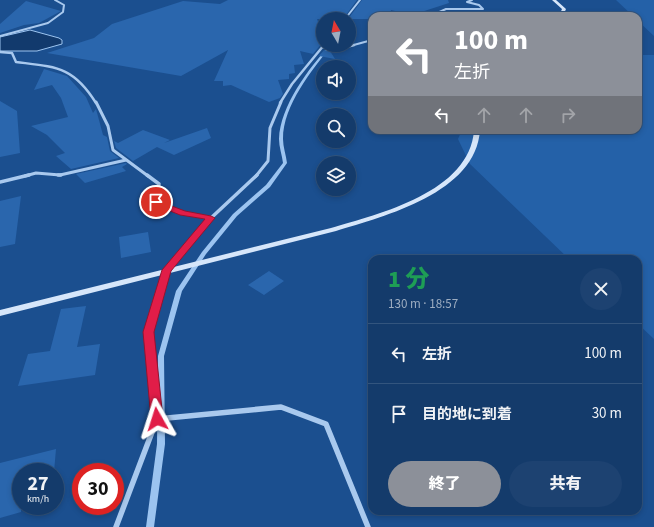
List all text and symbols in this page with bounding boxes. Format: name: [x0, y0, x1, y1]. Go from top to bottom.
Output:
north arrow: [316, 12, 356, 52]
map controls: [316, 12, 356, 196]
text: 100 m: [454, 20, 528, 60]
icon: left: [388, 28, 440, 80]
button: sound: [316, 60, 356, 100]
text: 左折: [454, 60, 490, 85]
icon: left: [431, 104, 453, 126]
icon: ahead: [473, 104, 495, 126]
icon: ahead: [515, 104, 537, 126]
icon: right: [557, 104, 579, 126]
button: search: [316, 108, 356, 148]
button: layers: [316, 156, 356, 196]
pin: [139, 185, 173, 219]
icon: arrive: [145, 191, 167, 213]
text: 1 分: [388, 262, 430, 297]
button: close: [580, 268, 622, 310]
text: 130 m · 18:57: [388, 295, 458, 313]
icon: left: [388, 343, 410, 365]
text: 100 m: [584, 343, 622, 364]
text: 左折: [422, 344, 452, 365]
position arrow: [136, 398, 178, 440]
icon: arrive: [388, 403, 410, 425]
text: 30 m: [592, 403, 622, 424]
text: 目的地に到着: [422, 404, 512, 425]
button: 終了: [388, 461, 501, 507]
button: 共有: [509, 461, 622, 507]
speed limit sign: 30: [72, 463, 124, 515]
text: 27: [27, 470, 49, 498]
text: km/h: [27, 492, 49, 506]

